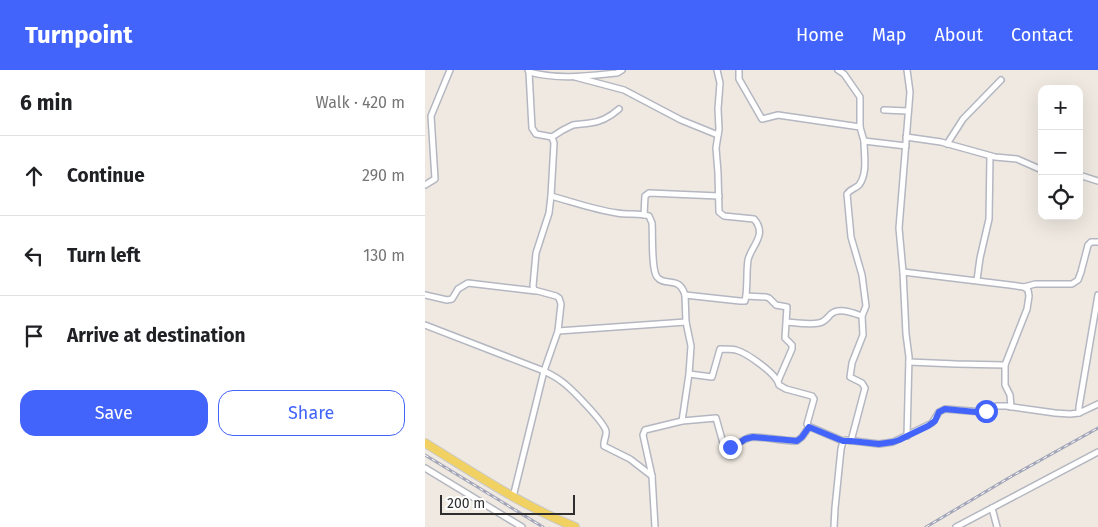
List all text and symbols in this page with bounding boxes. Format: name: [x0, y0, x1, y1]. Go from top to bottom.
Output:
text: Turnpoint: [25, 21, 132, 49]
text: Home: [796, 24, 844, 46]
text: Map: [872, 24, 906, 46]
text: About: [934, 24, 983, 46]
text: Contact: [1011, 24, 1073, 46]
map controls: [1038, 85, 1083, 220]
button: +: [1038, 85, 1083, 130]
text: 6 min: [20, 90, 73, 116]
text: Walk · 420 m: [316, 93, 405, 112]
button: −: [1038, 130, 1083, 175]
icon: ahead: [20, 162, 48, 190]
text: Continue: [67, 164, 145, 187]
text: 290 m: [362, 166, 405, 185]
button: locate: [1038, 175, 1083, 220]
icon: left: [20, 242, 48, 270]
text: Turn left: [67, 244, 141, 267]
text: 130 m: [363, 246, 405, 265]
icon: arrive: [20, 322, 48, 350]
text: Arrive at destination: [67, 324, 246, 347]
button: Save: [20, 390, 208, 436]
button: Share: [218, 390, 405, 436]
route start: [975, 400, 998, 423]
route end: [719, 436, 742, 459]
scale bar: [440, 492, 575, 515]
text: 200 m: [447, 495, 485, 512]

